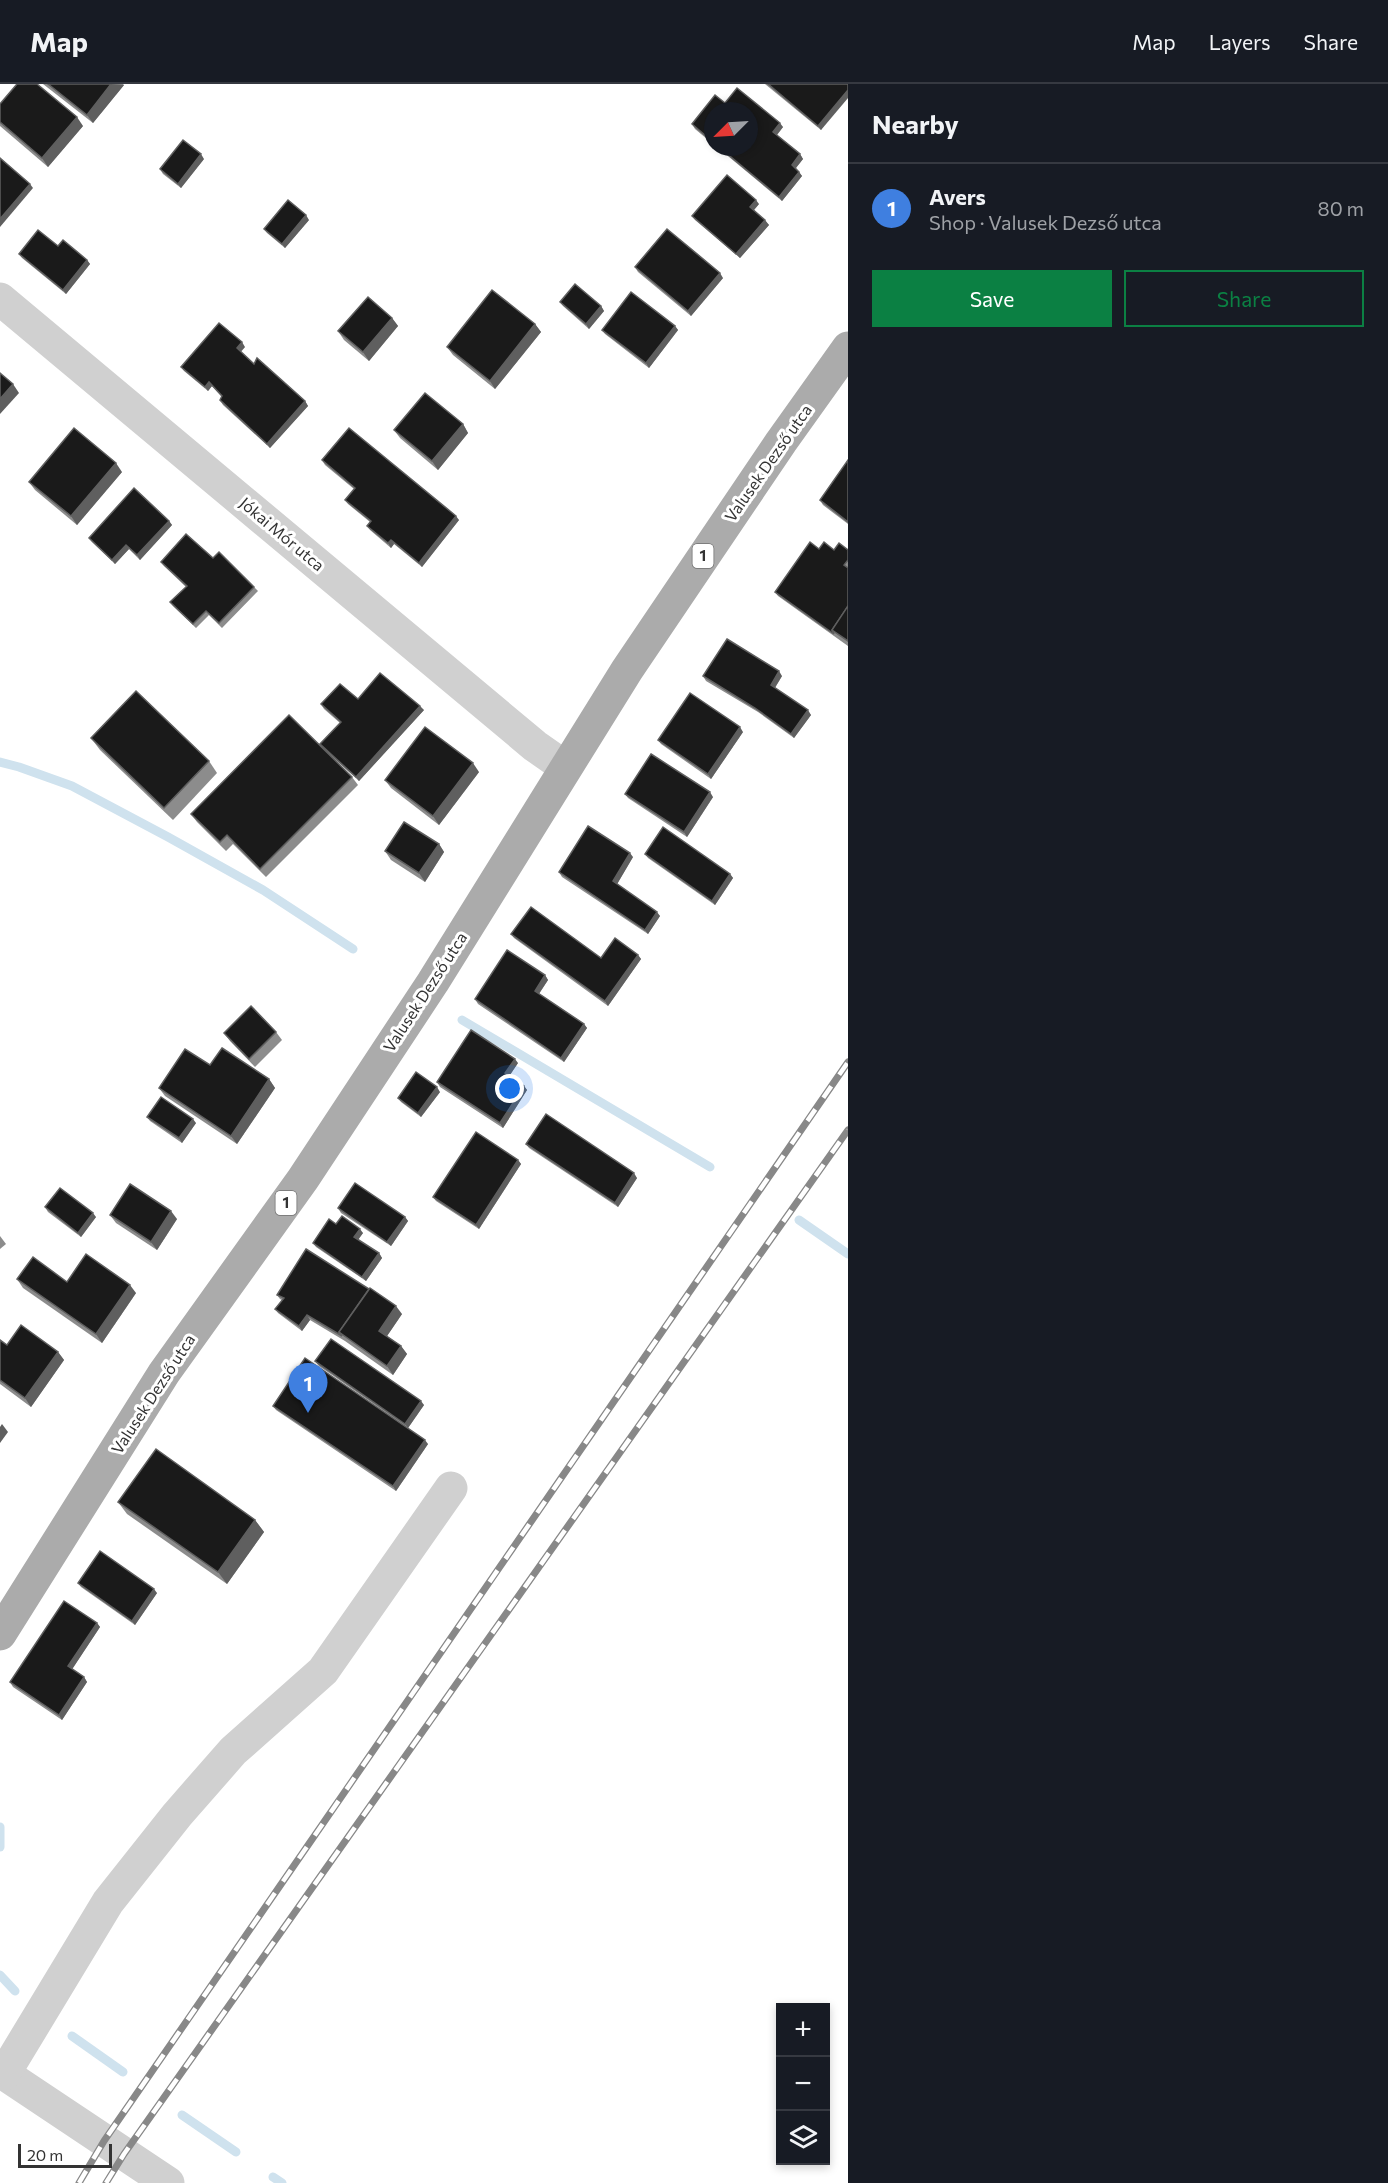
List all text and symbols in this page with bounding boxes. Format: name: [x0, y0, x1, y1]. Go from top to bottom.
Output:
text: Map: [30, 24, 88, 58]
text: Map: [1132, 29, 1176, 54]
text: Layers: [1209, 29, 1271, 54]
text: Share: [1304, 29, 1358, 54]
north arrow: [704, 102, 758, 156]
text: Nearby: [872, 108, 959, 139]
text: Avers: [929, 183, 986, 210]
text: 1: [887, 196, 896, 220]
text: 80 m: [1318, 196, 1364, 220]
text: Shop · Valusek Dezső utca: [929, 210, 1162, 234]
button: Save: [872, 270, 1112, 327]
button: Share: [1124, 270, 1364, 327]
street label: Valusek Dezső utca: [720, 400, 815, 525]
street label: Jókai Mór utca: [236, 493, 328, 574]
road number: 1: [692, 544, 714, 568]
street label: Valusek Dezső utca: [379, 928, 470, 1055]
your location: [495, 1074, 524, 1103]
road number: 1: [276, 1191, 296, 1215]
street label: Valusek Dezső utca: [107, 1330, 198, 1457]
pin: 1: [288, 1364, 328, 1413]
map controls: [776, 2003, 830, 2165]
button: +: [776, 2003, 830, 2057]
button: −: [776, 2057, 830, 2111]
button: layers: [776, 2111, 830, 2165]
scale bar: [18, 2141, 112, 2168]
text: 20 m: [27, 2145, 63, 2164]

